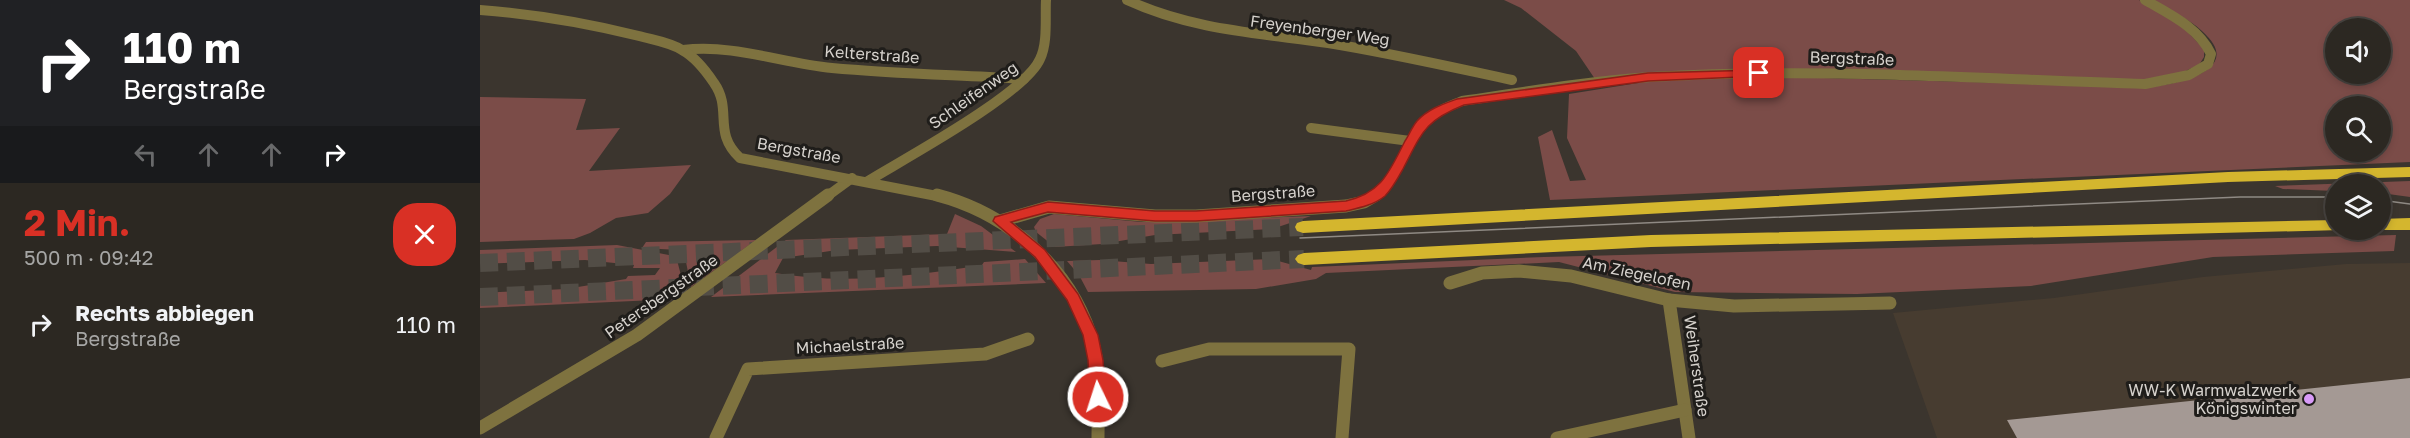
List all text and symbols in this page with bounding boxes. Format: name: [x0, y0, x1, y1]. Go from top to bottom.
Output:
street label: Freyenberger Weg: [1249, 10, 1391, 50]
map controls: [2325, 18, 2391, 240]
button: sound: [2325, 18, 2391, 84]
text: 110 m: [123, 22, 241, 72]
icon: right: [24, 24, 102, 102]
street label: Kelterstraße: [824, 41, 920, 67]
pin: [1733, 47, 1784, 98]
street label: Bergstraße: [1809, 47, 1895, 69]
icon: arrive: [1742, 56, 1775, 89]
street label: Schleifenweg: [925, 57, 1021, 133]
text: Bergstraße: [123, 73, 266, 105]
button: search: [2325, 96, 2391, 162]
street label: Bergstraße: [756, 133, 842, 167]
icon: left: [129, 138, 162, 171]
icon: ahead: [192, 138, 225, 171]
icon: ahead: [255, 138, 288, 171]
icon: right: [318, 138, 351, 171]
button: layers: [2325, 174, 2391, 240]
street label: Bergstraße: [1230, 180, 1316, 206]
text: 2 Min.: [24, 201, 130, 244]
button: close: [393, 203, 456, 266]
text: 500 m · 09:42: [24, 245, 153, 269]
street label: Petersbergstraße: [601, 249, 721, 343]
street label: Am Ziegelofen: [1581, 252, 1693, 294]
text: Rechts abbiegen: [75, 299, 254, 326]
icon: right: [24, 308, 57, 341]
text: 110 m: [396, 311, 456, 338]
street label: Weiherstraße: [1680, 314, 1714, 418]
text: Bergstraße: [75, 326, 181, 350]
street label: Michaelstraße: [795, 332, 905, 358]
position arrow: [1066, 365, 1130, 429]
place label: WW-K Warmwalzwerk Königswinter: [2128, 380, 2297, 418]
marker: WW-K Warmwalzwerk Königswinter: [2302, 392, 2316, 406]

